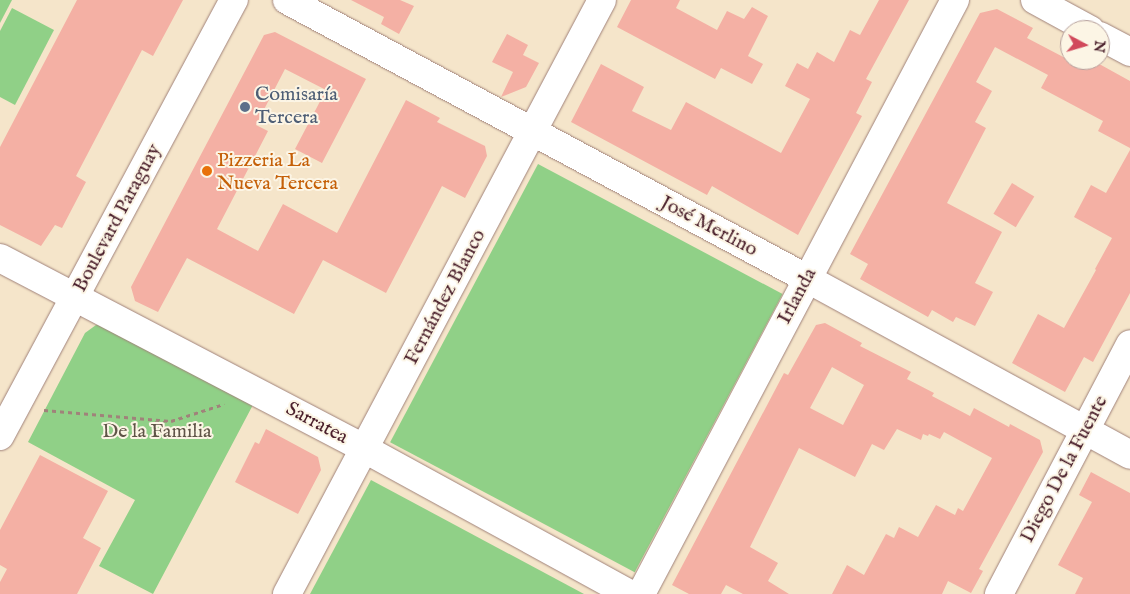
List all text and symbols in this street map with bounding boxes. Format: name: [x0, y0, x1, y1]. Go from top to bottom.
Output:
north arrow: [1060, 20, 1110, 70]
text: N: [1089, 39, 1109, 53]
place label: Comisaría Tercera: [255, 83, 338, 130]
marker: Comisaría Tercera: [239, 101, 251, 113]
street label: Boulevard Paraguay: [68, 140, 166, 296]
place label: Pizzeria La Nueva Tercera: [217, 148, 338, 195]
marker: Pizzeria La Nueva Tercera: [201, 165, 213, 177]
street label: José Merlino: [656, 190, 762, 262]
street label: Fernández Blanco: [399, 225, 491, 369]
street label: Irlanda: [772, 264, 822, 328]
street label: Diego De la Fuente: [1015, 391, 1113, 547]
street label: Sarratea: [282, 397, 352, 449]
park label: De la Familia: [102, 419, 212, 443]

